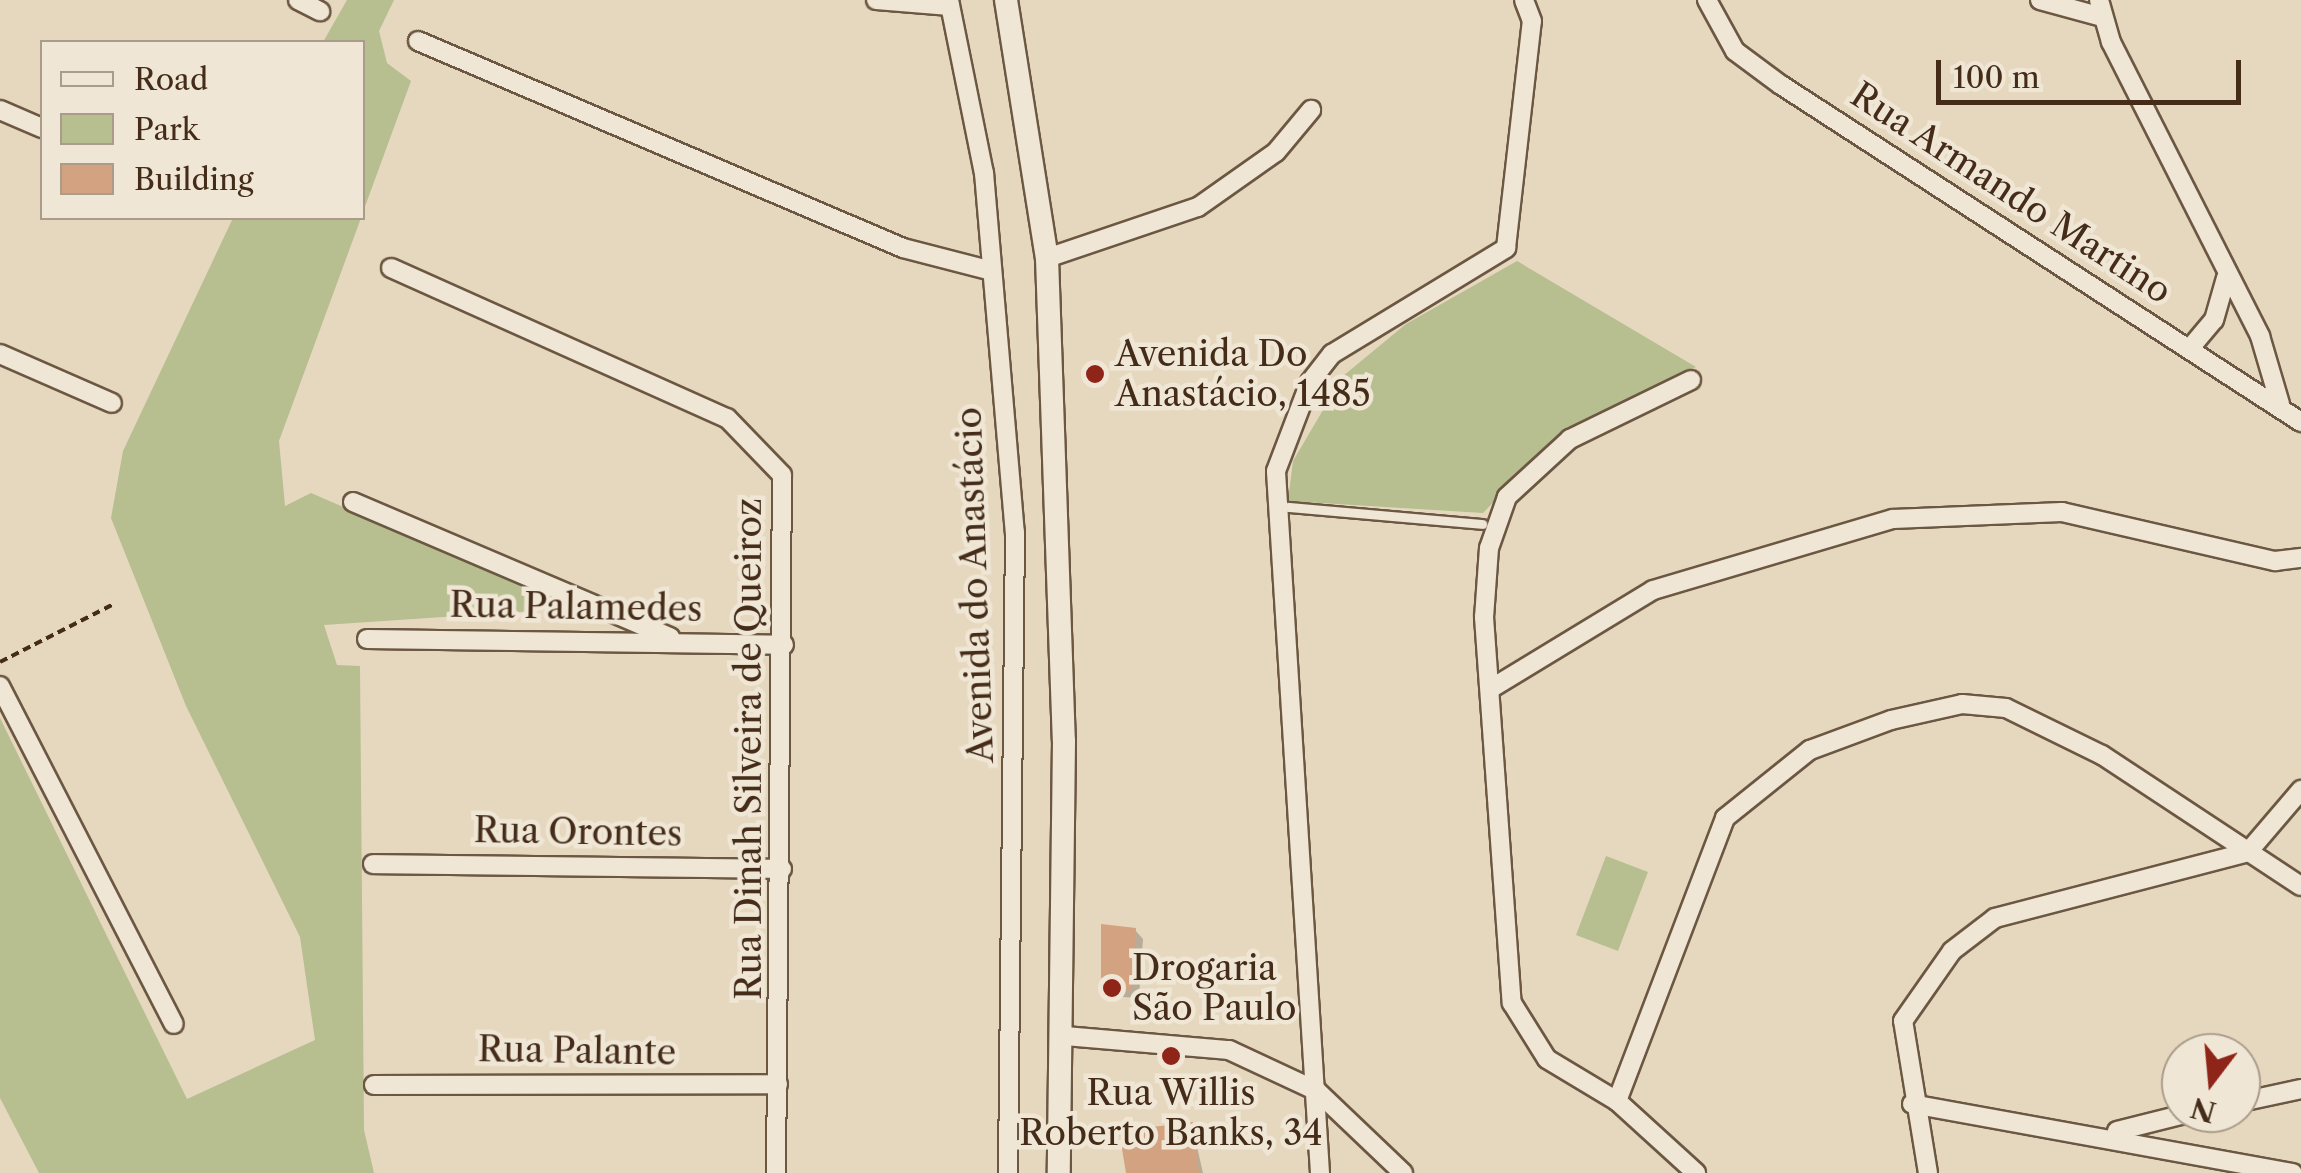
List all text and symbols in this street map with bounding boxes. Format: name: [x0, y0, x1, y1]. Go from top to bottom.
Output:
legend: [40, 40, 365, 220]
scale bar: [1941, 40, 2246, 102]
text: 100 m: [1953, 59, 2040, 96]
text: Road: [134, 61, 208, 98]
street label: Rua Armando Martino: [1842, 73, 2180, 313]
text: Park: [134, 111, 199, 148]
text: Building: [134, 161, 254, 198]
place label: Avenida Do Anastácio, 1485: [1115, 333, 1371, 415]
marker: Avenida Do Anastácio, 1485: [1084, 363, 1106, 385]
street label: Avenida do Anastácio: [948, 405, 1002, 765]
street label: Rua Dinah Silveira de Queiroz: [728, 498, 770, 1000]
street label: Rua Palamedes: [449, 584, 703, 630]
street label: Rua Orontes: [473, 809, 683, 855]
place label: Drogaria São Paulo: [1132, 947, 1297, 1029]
marker: Drogaria São Paulo: [1101, 977, 1123, 999]
street label: Rua Palante: [477, 1028, 677, 1074]
north arrow: [2161, 1033, 2261, 1133]
marker: Rua Willis Roberto Banks, 34: [1160, 1045, 1182, 1067]
place label: Rua Willis Roberto Banks, 34: [1019, 1072, 1323, 1154]
text: N: [2187, 1090, 2220, 1130]

